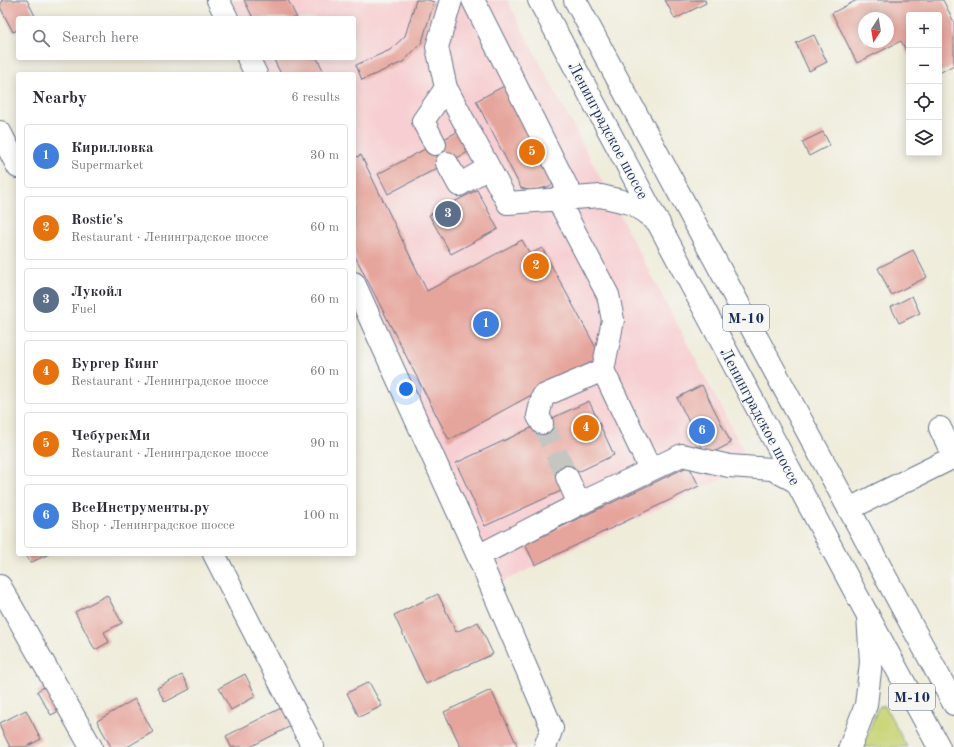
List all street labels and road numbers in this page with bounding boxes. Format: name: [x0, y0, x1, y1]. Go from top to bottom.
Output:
street label: Ленинградское шоссе: [564, 60, 650, 202]
road number: М-10: [723, 305, 769, 331]
street label: Ленинградское шоссе: [716, 346, 802, 488]
road number: М-10: [889, 684, 935, 710]

